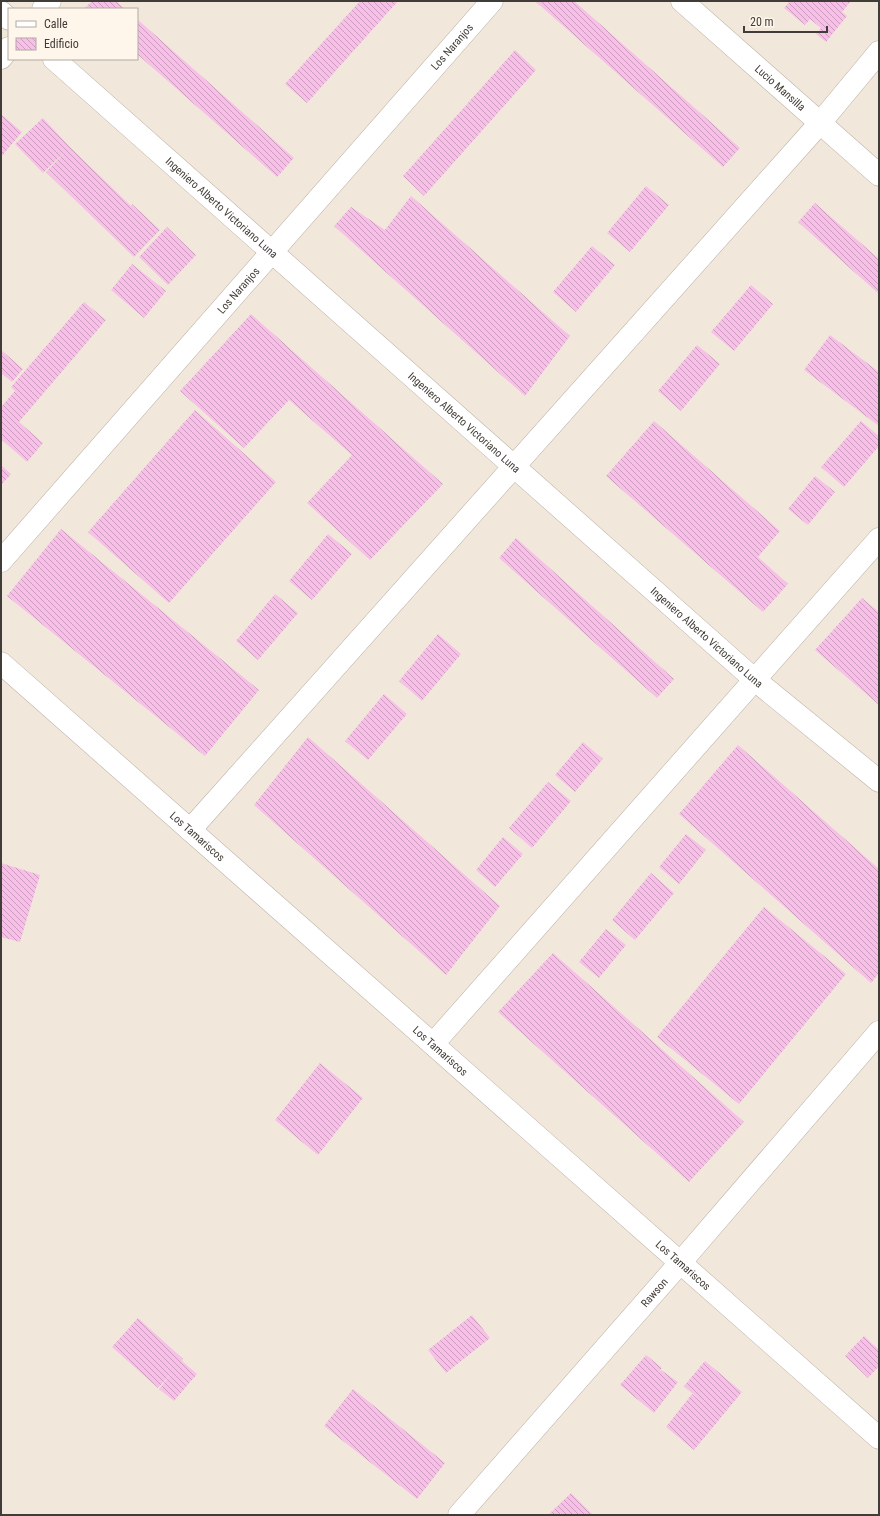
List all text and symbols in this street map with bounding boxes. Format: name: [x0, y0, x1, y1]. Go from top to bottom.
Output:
legend: [8, 8, 138, 60]
scale bar: [744, 8, 827, 34]
text: 20 m: [750, 15, 774, 29]
text: Calle: [44, 17, 68, 31]
street label: Los Naranjos: [429, 21, 476, 73]
text: Edificio: [44, 37, 79, 51]
street label: Lucio Mansilla: [752, 62, 808, 114]
street label: Ingeniero Alberto Victoriano Luna: [163, 155, 280, 261]
street label: Los Naranjos: [215, 265, 262, 316]
street label: Ingeniero Alberto Victoriano Luna: [405, 370, 523, 476]
street label: Ingeniero Alberto Victoriano Luna: [648, 585, 765, 691]
street label: Los Tamariscos: [167, 809, 227, 864]
street label: Los Tamariscos: [410, 1024, 470, 1079]
street label: Los Tamariscos: [653, 1238, 713, 1293]
street label: Rawson: [638, 1276, 671, 1310]

